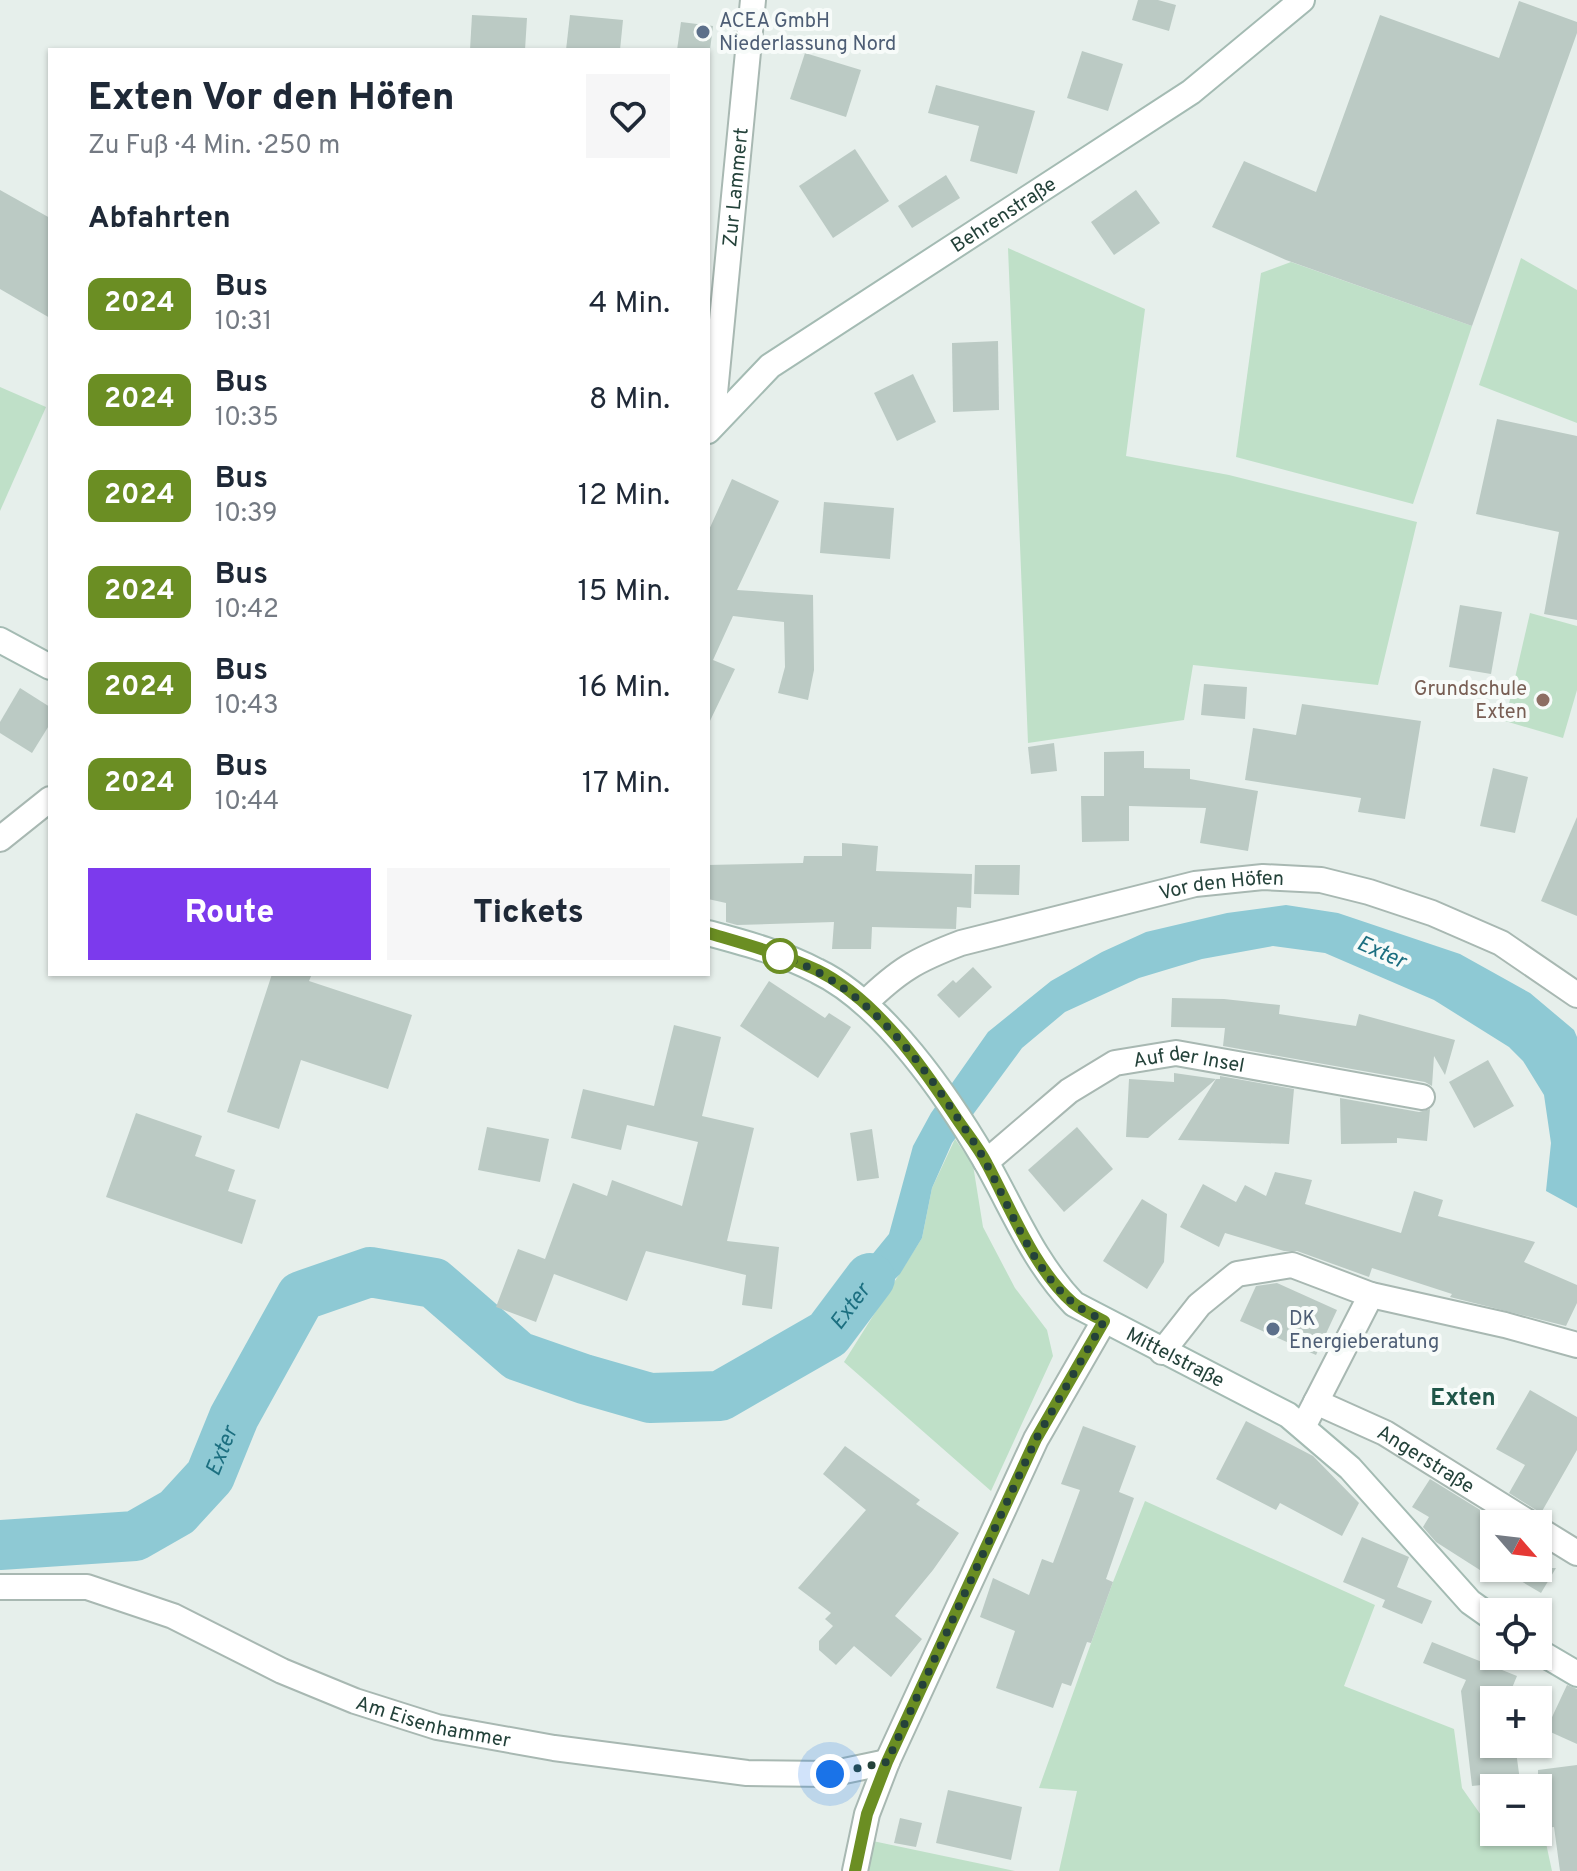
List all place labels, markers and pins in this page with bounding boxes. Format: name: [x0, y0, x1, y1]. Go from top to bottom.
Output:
place label: ACEA GmbH Niederlassung Nord: [719, 9, 896, 58]
marker: ACEA GmbH Niederlassung Nord: [694, 23, 712, 41]
place label: Grundschule Exten: [1414, 677, 1527, 726]
marker: Grundschule Exten: [1534, 691, 1552, 709]
unlabelled marker: [763, 939, 797, 973]
place label: DK Energieberatung: [1289, 1307, 1439, 1356]
marker: DK Energieberatung: [1264, 1320, 1282, 1338]

